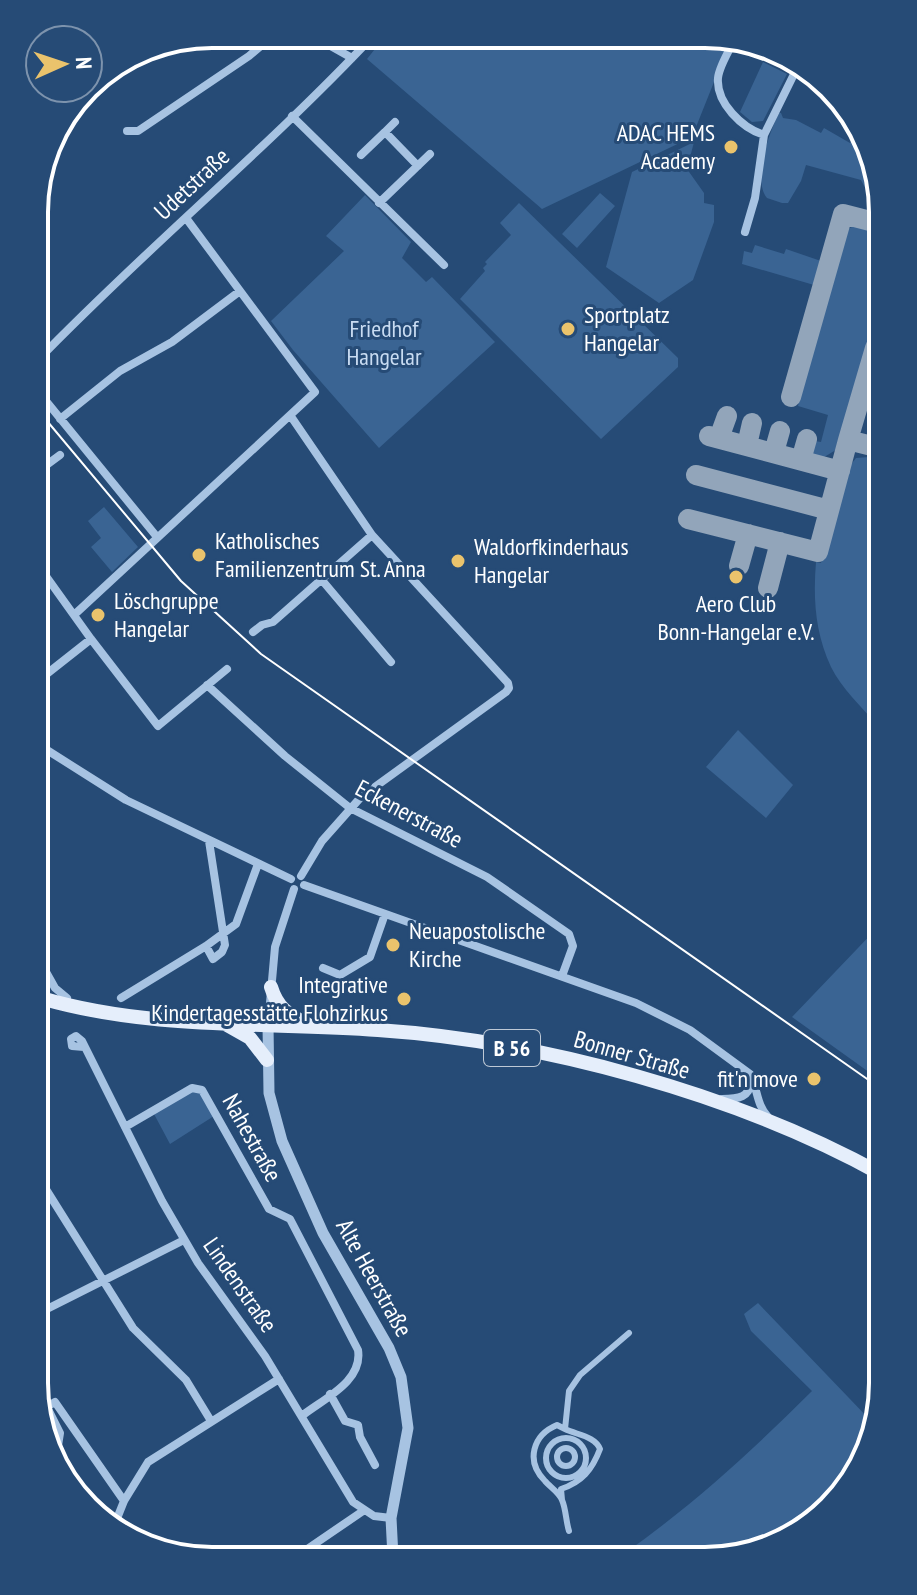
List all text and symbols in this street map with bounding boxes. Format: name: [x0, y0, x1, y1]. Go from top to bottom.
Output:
north arrow: [24, 24, 104, 104]
text: N: [70, 56, 98, 70]
place label: ADAC HEMS Academy: [617, 117, 715, 176]
marker: ADAC HEMS Academy: [722, 138, 740, 156]
street label: Udetstraße: [147, 141, 236, 226]
place label: Sportplatz Hangelar: [584, 299, 670, 358]
park label: Friedhof Hangelar: [346, 313, 422, 372]
marker: Sportplatz Hangelar: [559, 320, 577, 338]
place label: Katholisches Familienzentrum St. Anna: [215, 525, 426, 584]
place label: Waldorfkinderhaus Hangelar: [474, 531, 629, 590]
marker: Katholisches Familienzentrum St. Anna: [190, 546, 208, 564]
marker: Waldorfkinderhaus Hangelar: [449, 552, 467, 570]
marker: Aero Club Bonn-Hangelar e.V.: [727, 568, 745, 586]
place label: Löschgruppe Hangelar: [114, 585, 219, 644]
place label: Aero Club Bonn-Hangelar e.V.: [657, 588, 815, 647]
marker: Löschgruppe Hangelar: [89, 606, 107, 624]
street label: Eckenerstraße: [350, 772, 468, 855]
place label: Neuapostolische Kirche: [409, 915, 545, 974]
marker: Neuapostolische Kirche: [384, 936, 402, 954]
place label: Integrative Kindertagesstätte Flohzirkus: [151, 969, 388, 1028]
marker: Integrative Kindertagesstätte Flohzirkus: [395, 990, 413, 1008]
street label: Bonner Straße: [571, 1023, 694, 1086]
road number: B 56: [484, 1030, 540, 1066]
place label: fit'n move: [717, 1063, 798, 1094]
marker: fit'n move: [805, 1070, 823, 1088]
street label: Nahestraße: [216, 1088, 289, 1187]
street label: Alte Heerstraße: [329, 1213, 419, 1342]
street label: Lindenstraße: [196, 1231, 284, 1338]

